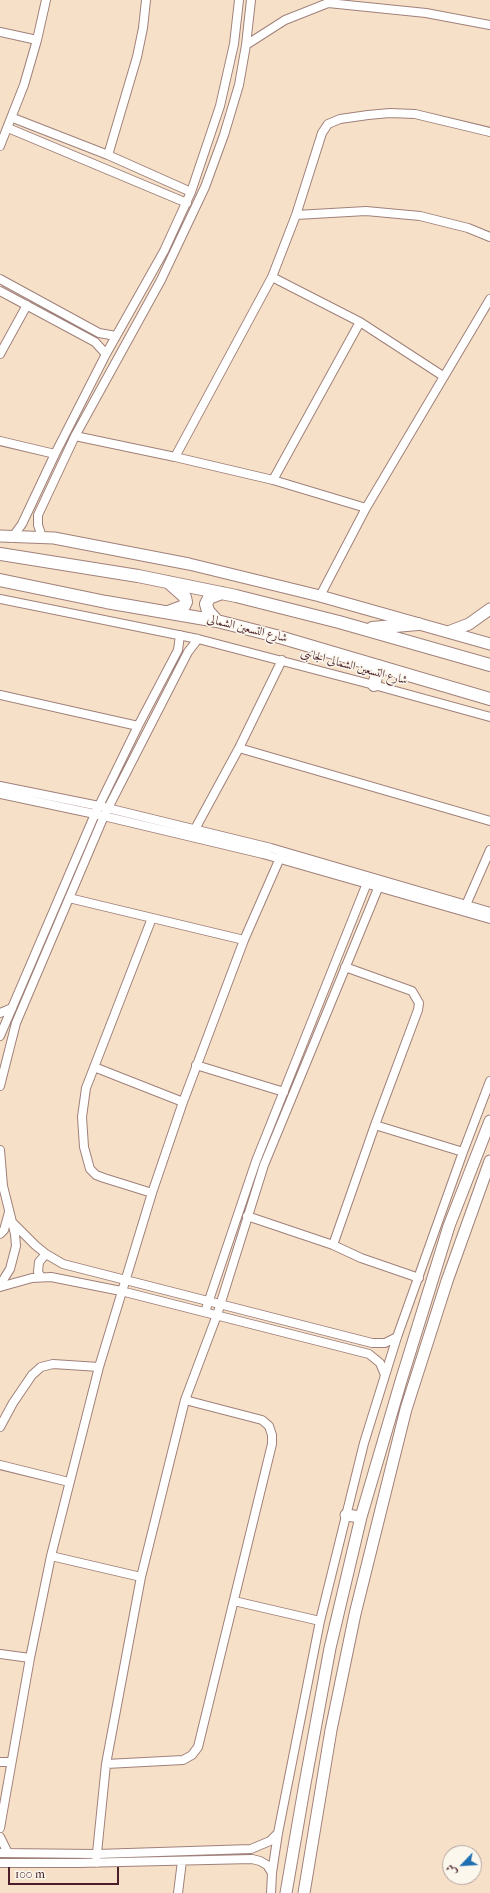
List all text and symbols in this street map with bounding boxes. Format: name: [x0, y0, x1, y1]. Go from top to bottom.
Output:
street label: شارع التسعين الشمالى: [205, 612, 289, 646]
street label: شارع التسعين الشمالى الجانبى: [299, 646, 409, 688]
north arrow: [442, 1845, 482, 1885]
scale bar: [10, 1859, 121, 1885]
text: ش: [443, 1862, 460, 1878]
text: 100 m: [15, 1867, 45, 1881]

